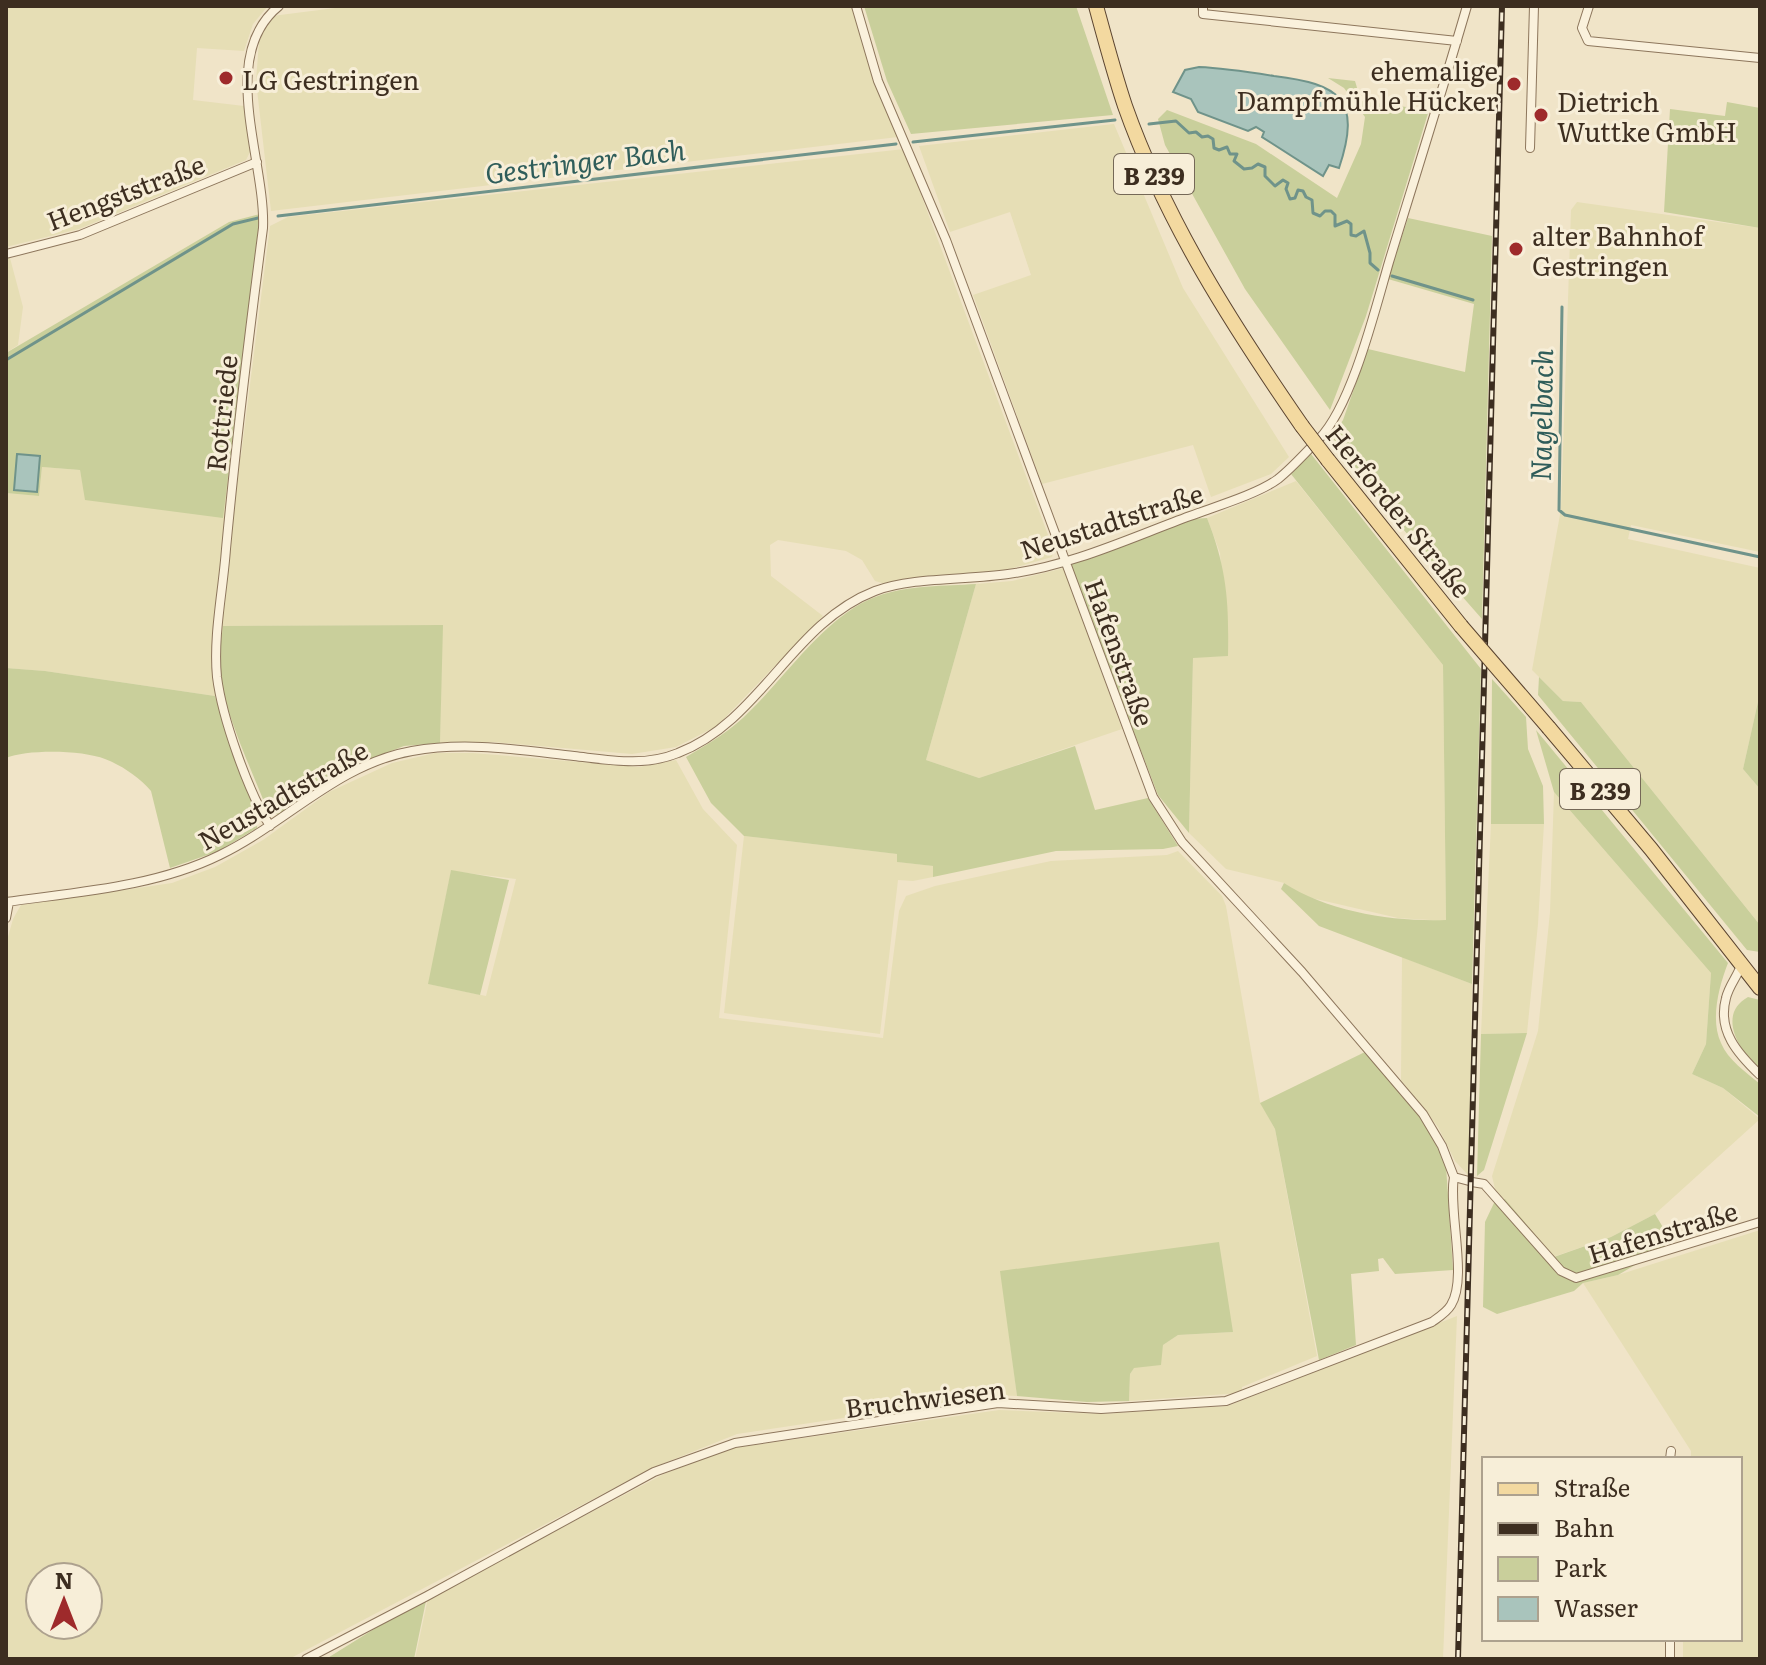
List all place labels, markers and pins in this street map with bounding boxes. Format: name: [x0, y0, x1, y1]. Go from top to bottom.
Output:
place label: ehemalige Dampfmühle Hücker: [1236, 50, 1499, 119]
place label: LG Gestringen: [242, 59, 420, 98]
marker: LG Gestringen: [217, 69, 235, 87]
marker: ehemalige Dampfmühle Hücker: [1505, 75, 1523, 93]
place label: Dietrich Wuttke GmbH: [1557, 81, 1737, 150]
marker: Dietrich Wuttke GmbH: [1532, 106, 1550, 124]
place label: alter Bahnhof Gestringen: [1532, 215, 1705, 284]
marker: alter Bahnhof Gestringen: [1507, 240, 1525, 258]

